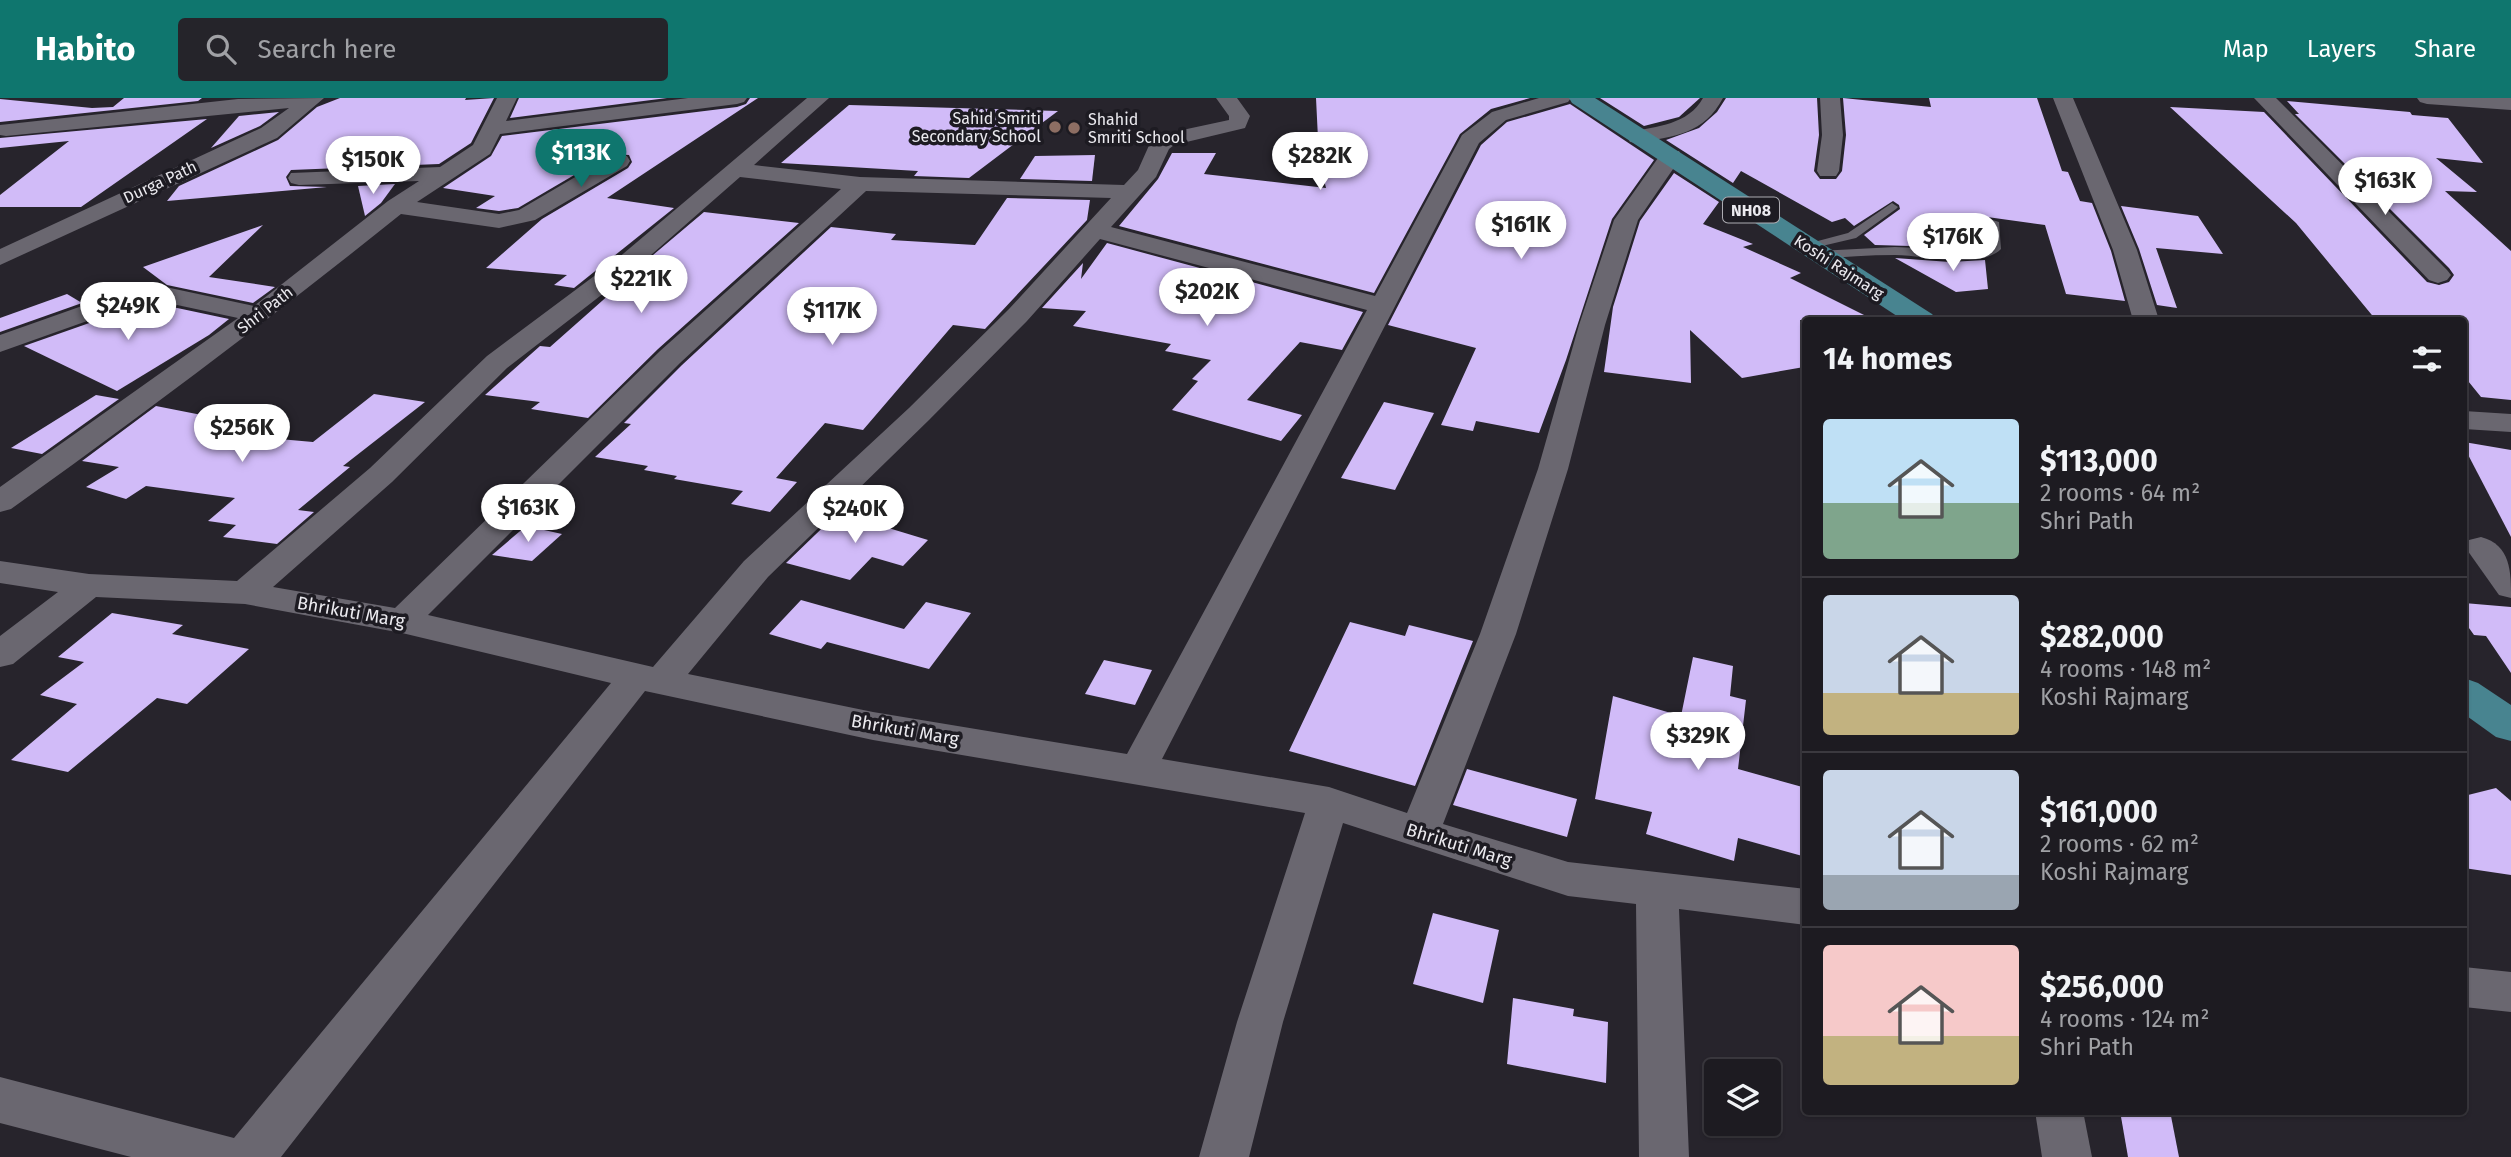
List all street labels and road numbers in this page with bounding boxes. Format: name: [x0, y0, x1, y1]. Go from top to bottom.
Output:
street label: Durga Path: [120, 157, 200, 207]
road number: NH08: [1723, 198, 1779, 222]
street label: Koshi Rajmarg: [1790, 231, 1888, 303]
street label: Shri Path: [233, 282, 297, 338]
street label: Bhrikuti Marg: [295, 592, 407, 632]
street label: Bhrikuti Marg: [849, 710, 961, 750]
street label: Bhrikuti Marg: [1404, 819, 1515, 872]

